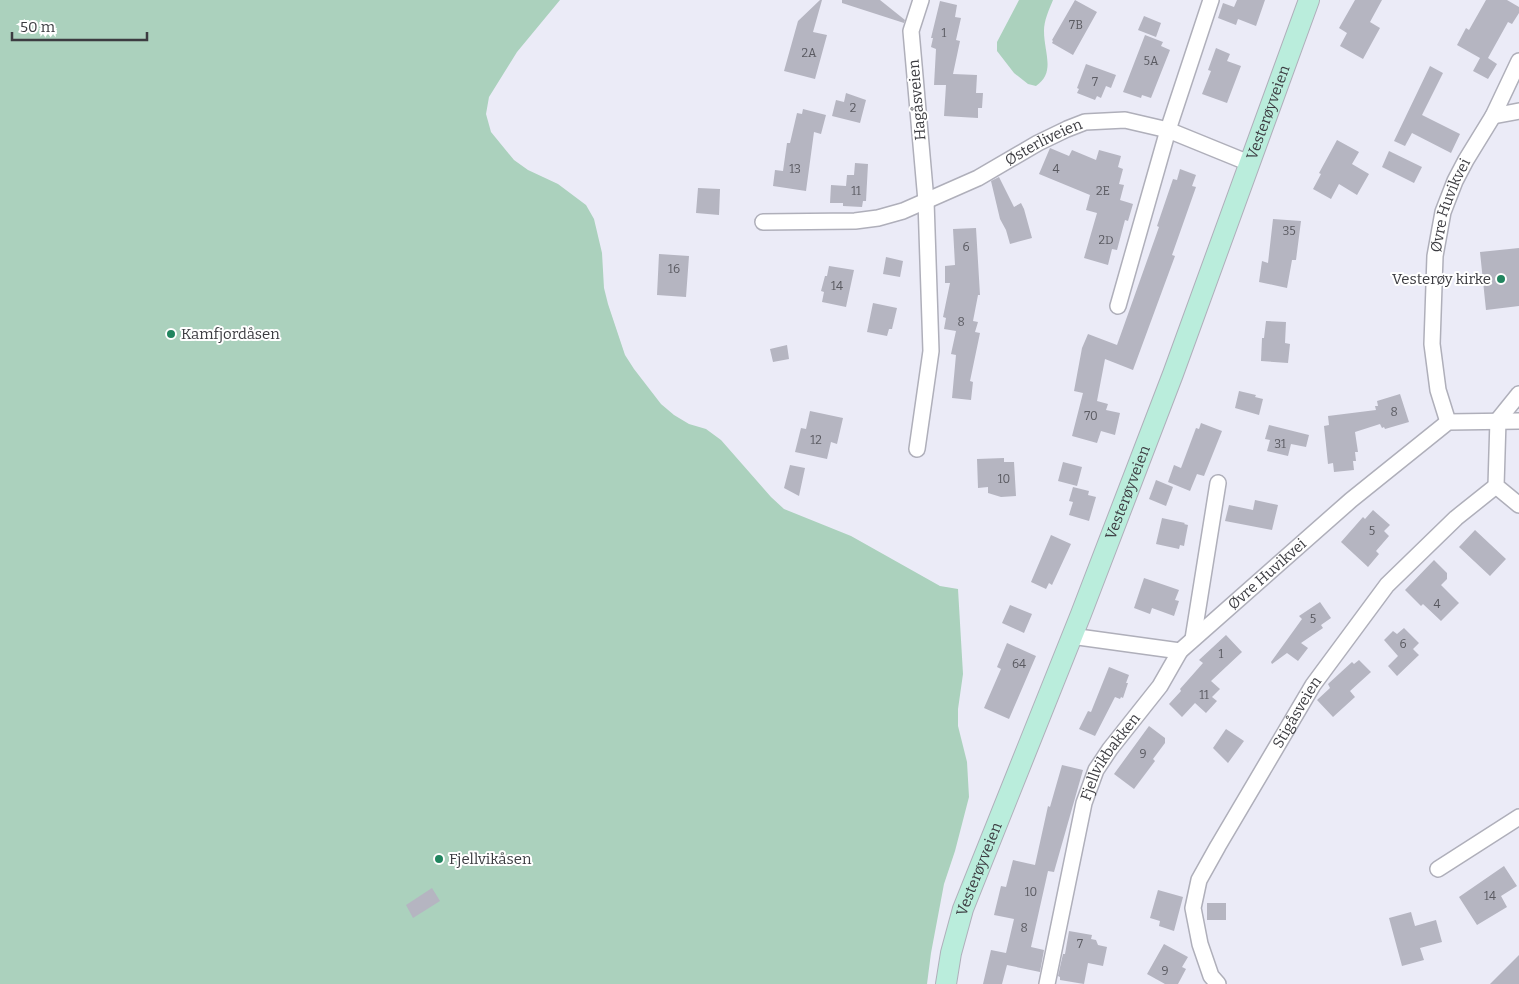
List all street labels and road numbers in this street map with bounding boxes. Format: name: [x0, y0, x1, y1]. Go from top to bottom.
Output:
street label: Hagåsveien: [904, 58, 930, 141]
street label: Vesterøyveien: [1243, 62, 1294, 162]
street label: Østerliveien: [1002, 115, 1085, 169]
street label: Øvre Huvikvei: [1427, 155, 1474, 254]
street label: Vesterøyveien: [1101, 442, 1154, 542]
street label: Øvre Huvikvei: [1224, 534, 1310, 613]
street label: Stigåsveien: [1269, 672, 1326, 751]
street label: Fjellvikbakken: [1077, 709, 1144, 803]
street label: Vesterøyveien: [953, 819, 1006, 918]

